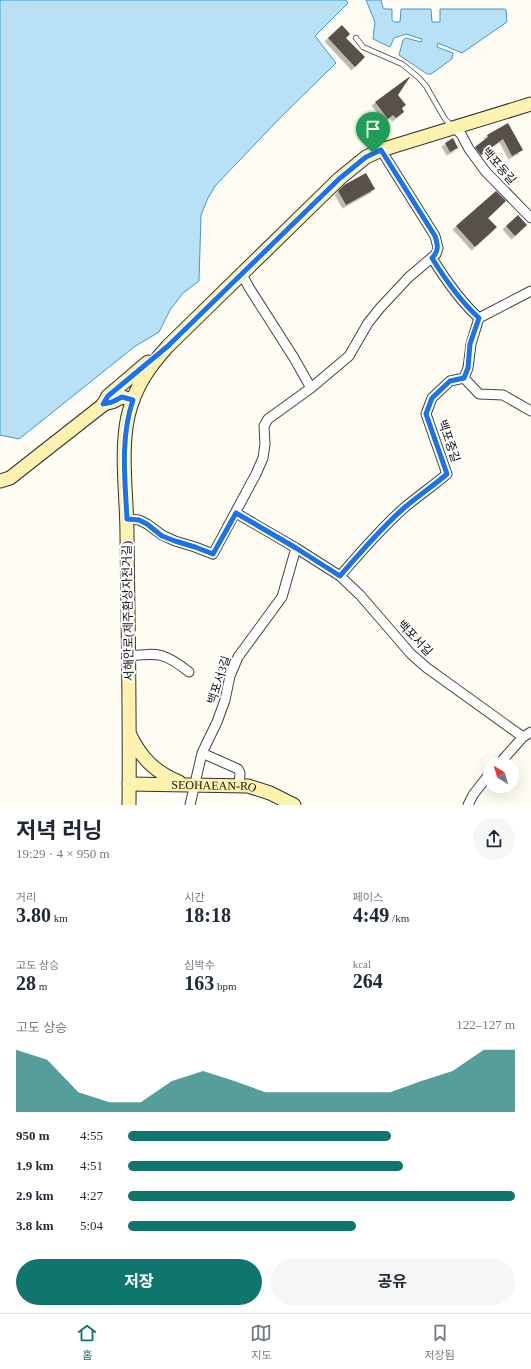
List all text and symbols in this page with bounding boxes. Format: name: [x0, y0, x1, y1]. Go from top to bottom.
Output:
pin: [356, 112, 390, 153]
icon: arrive: [362, 118, 384, 140]
street label: 백포동길: [479, 145, 519, 187]
street label: 백포중길: [435, 418, 463, 464]
street label: 서해안로(제주환상자전거길): [120, 541, 136, 681]
street label: 백포서길: [395, 617, 435, 659]
street label: 백포서3길: [205, 654, 233, 706]
north arrow: [483, 757, 519, 793]
map controls: [483, 757, 519, 793]
street label: SEOHAEAN-RO: [171, 778, 259, 795]
text: 저녁 러닝: [16, 818, 102, 843]
button: share: [473, 818, 515, 860]
text: 19:29 · 4 × 950 m: [16, 846, 110, 861]
text: 거리: [16, 891, 36, 903]
text: 시간: [184, 891, 205, 903]
text: 페이스: [353, 891, 383, 903]
text: 3.80: [16, 904, 51, 926]
text: 18:18: [184, 904, 231, 926]
text: 4:49: [353, 904, 389, 926]
text: km: [51, 912, 68, 924]
text: /km: [389, 912, 409, 924]
text: kcal: [353, 958, 371, 970]
text: 고도 상승: [16, 959, 59, 971]
text: 심박수: [184, 959, 215, 971]
text: 264: [353, 970, 383, 992]
text: 28: [16, 972, 36, 994]
text: 163: [184, 972, 214, 994]
text: m: [36, 980, 47, 992]
text: bpm: [214, 980, 237, 992]
text: 122–127 m: [456, 1017, 515, 1032]
text: 고도 상승: [16, 1020, 67, 1035]
text: 950 m: [16, 1128, 50, 1143]
text: 4:55: [80, 1128, 103, 1143]
text: 1.9 km: [16, 1158, 54, 1173]
text: 4:51: [80, 1158, 103, 1173]
text: 2.9 km: [16, 1188, 54, 1203]
text: 4:27: [80, 1188, 103, 1203]
text: 3.8 km: [16, 1218, 54, 1233]
text: 5:04: [80, 1218, 103, 1233]
button: 저장: [16, 1259, 262, 1305]
button: 공유: [270, 1259, 515, 1305]
tab: 홈: [76, 1322, 98, 1362]
tab: 지도: [250, 1322, 272, 1362]
tab: 저장됨: [425, 1322, 455, 1362]

